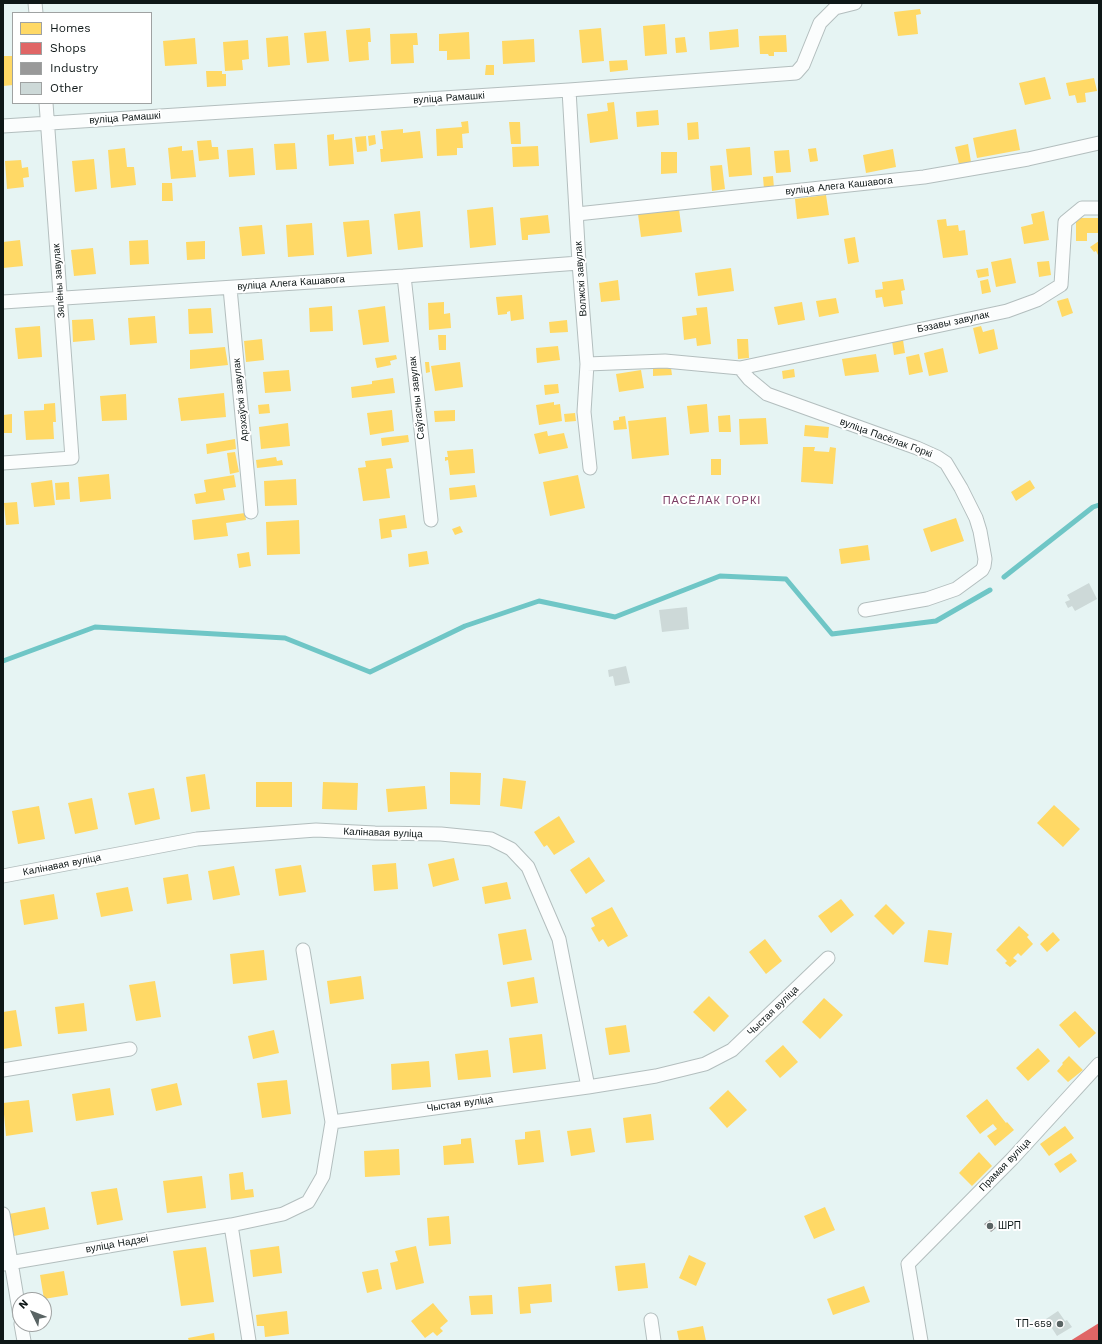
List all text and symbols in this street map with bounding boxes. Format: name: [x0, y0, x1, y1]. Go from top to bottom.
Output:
legend: [12, 12, 152, 104]
text: Homes: [50, 21, 91, 35]
text: Shops: [50, 41, 86, 55]
text: Industry: [50, 61, 98, 75]
text: Other: [50, 81, 83, 95]
street label: вуліца Рамашкі: [413, 90, 485, 106]
street label: вуліца Рамашкі: [89, 110, 161, 126]
street label: вуліца Алега Кашавога: [785, 174, 893, 198]
street label: Волжскі завулак: [572, 241, 590, 317]
street label: Зялёны завулак: [50, 243, 68, 319]
street label: вуліца Алега Кашавога: [237, 273, 345, 293]
street label: Бэзавы завулак: [916, 309, 990, 335]
street label: Саўгасны завулак: [407, 356, 427, 440]
street label: Арэхаўскі завулак: [231, 358, 251, 442]
street label: вуліца Пасёлак Горкі: [838, 416, 934, 460]
district label: ПАСЁЛАК ГОРКІ: [663, 494, 761, 508]
street label: Калінавая вуліца: [343, 826, 423, 840]
street label: Калінавая вуліца: [22, 852, 102, 878]
street label: Чыстая вуліца: [745, 983, 801, 1039]
street label: Чыстая вуліца: [426, 1093, 494, 1115]
street label: Прамая вуліца: [977, 1136, 1033, 1194]
place label: ШРП: [998, 1220, 1021, 1232]
marker: ШРП: [985, 1221, 995, 1231]
street label: вуліца Надзеі: [85, 1233, 149, 1255]
north arrow: [12, 1292, 52, 1332]
text: N: [16, 1297, 31, 1312]
place label: ТП-659: [1016, 1318, 1052, 1330]
marker: ТП-659: [1055, 1319, 1065, 1329]

